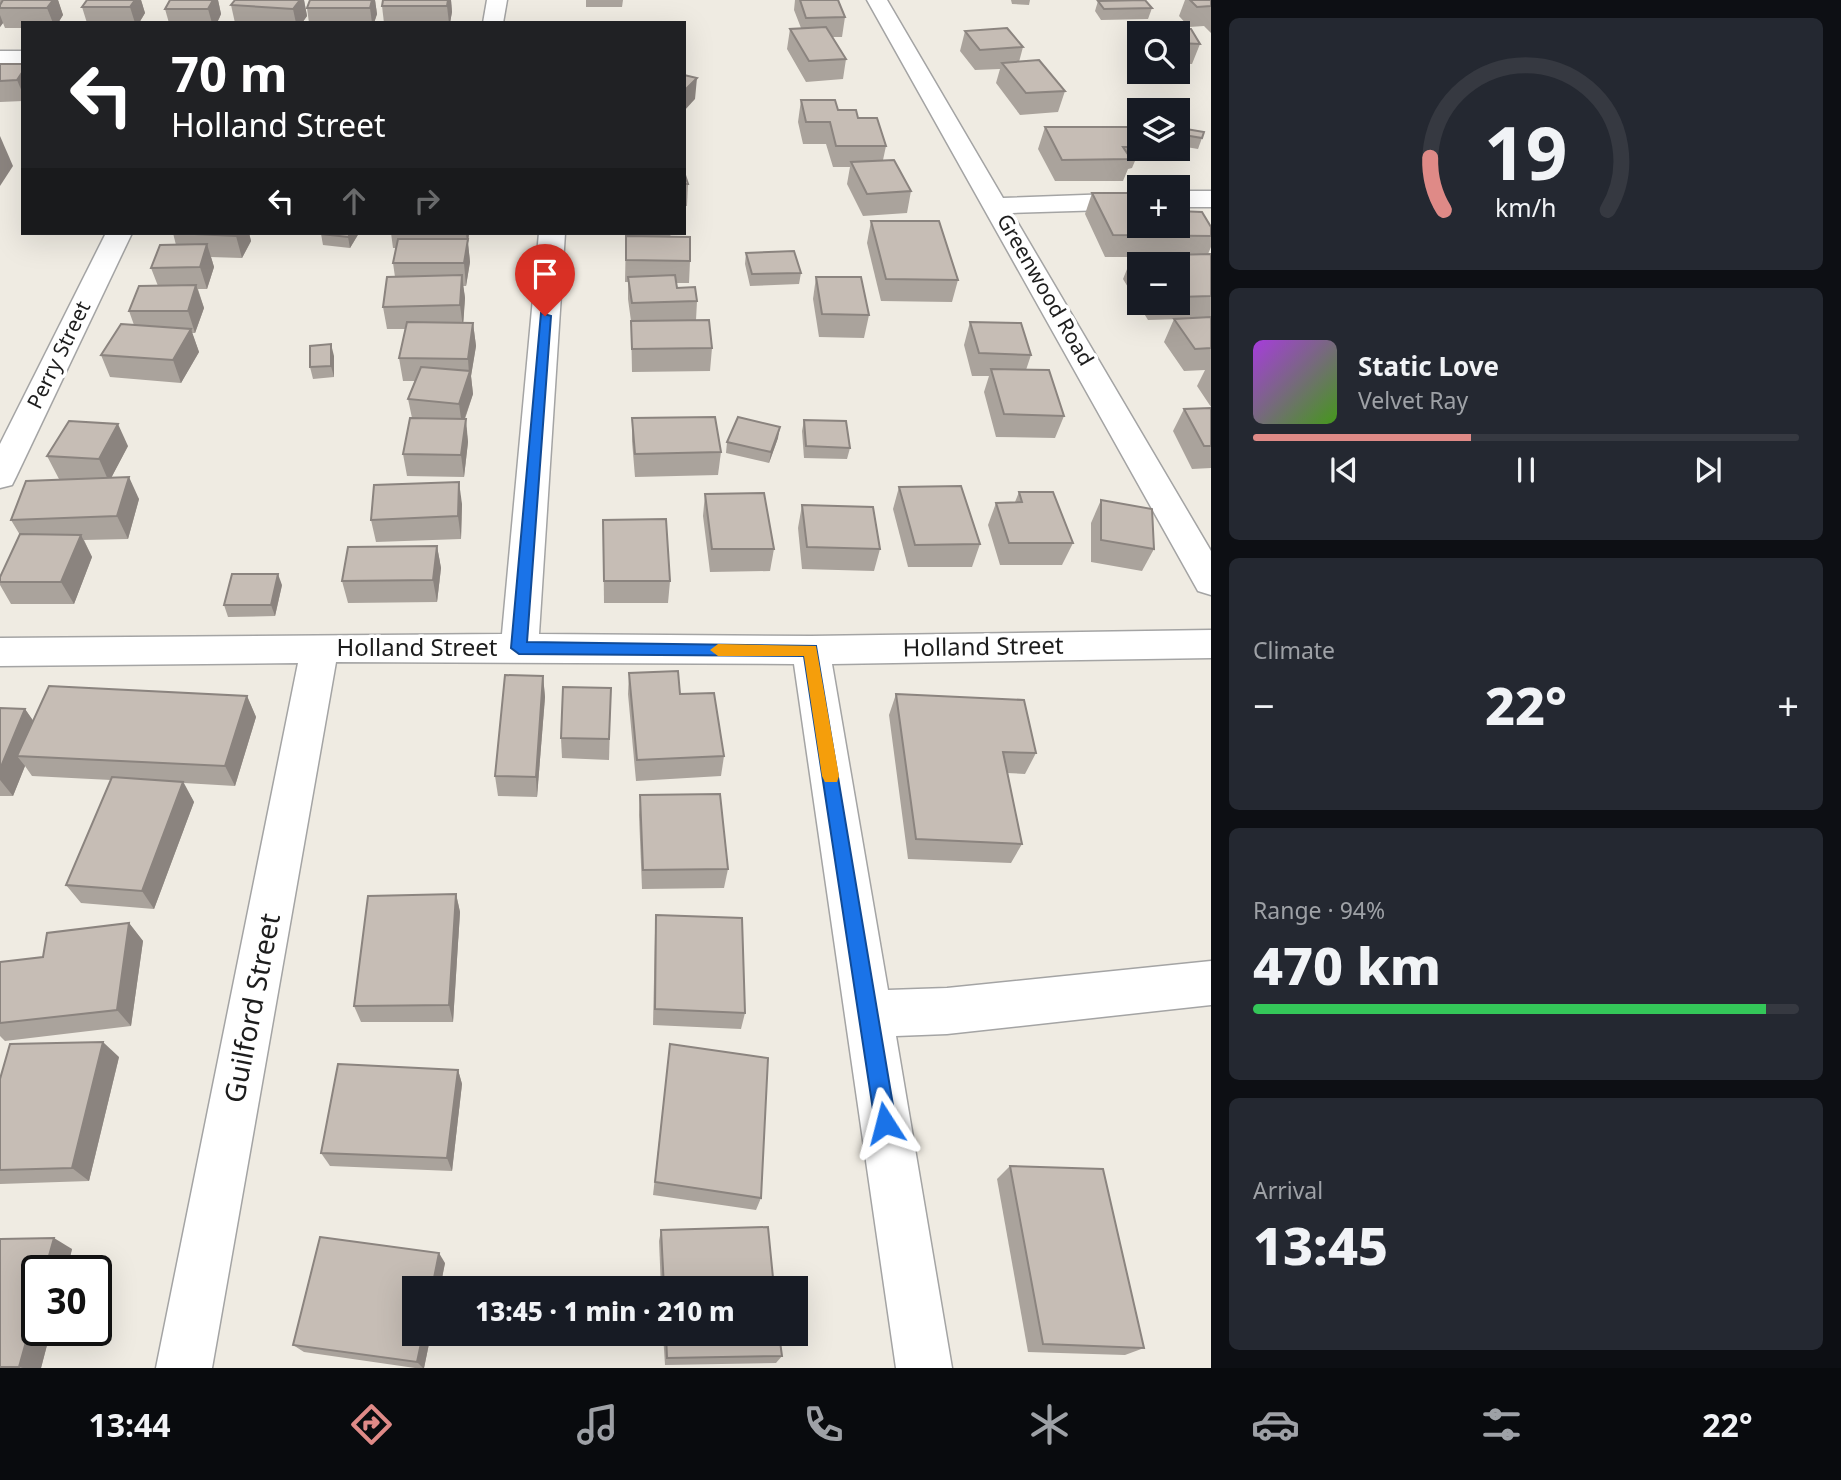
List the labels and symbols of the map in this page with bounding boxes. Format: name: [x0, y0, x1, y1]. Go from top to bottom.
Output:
street label: Greenwood Road: [991, 208, 1101, 371]
pin: [515, 244, 575, 316]
street label: Perry Street: [20, 296, 96, 413]
street label: Holland Street: [902, 628, 1064, 663]
street label: Holland Street: [337, 630, 498, 663]
street label: Guilford Street: [214, 910, 288, 1106]
position arrow: [848, 1086, 922, 1160]
speed limit sign: 30: [21, 1255, 112, 1346]

